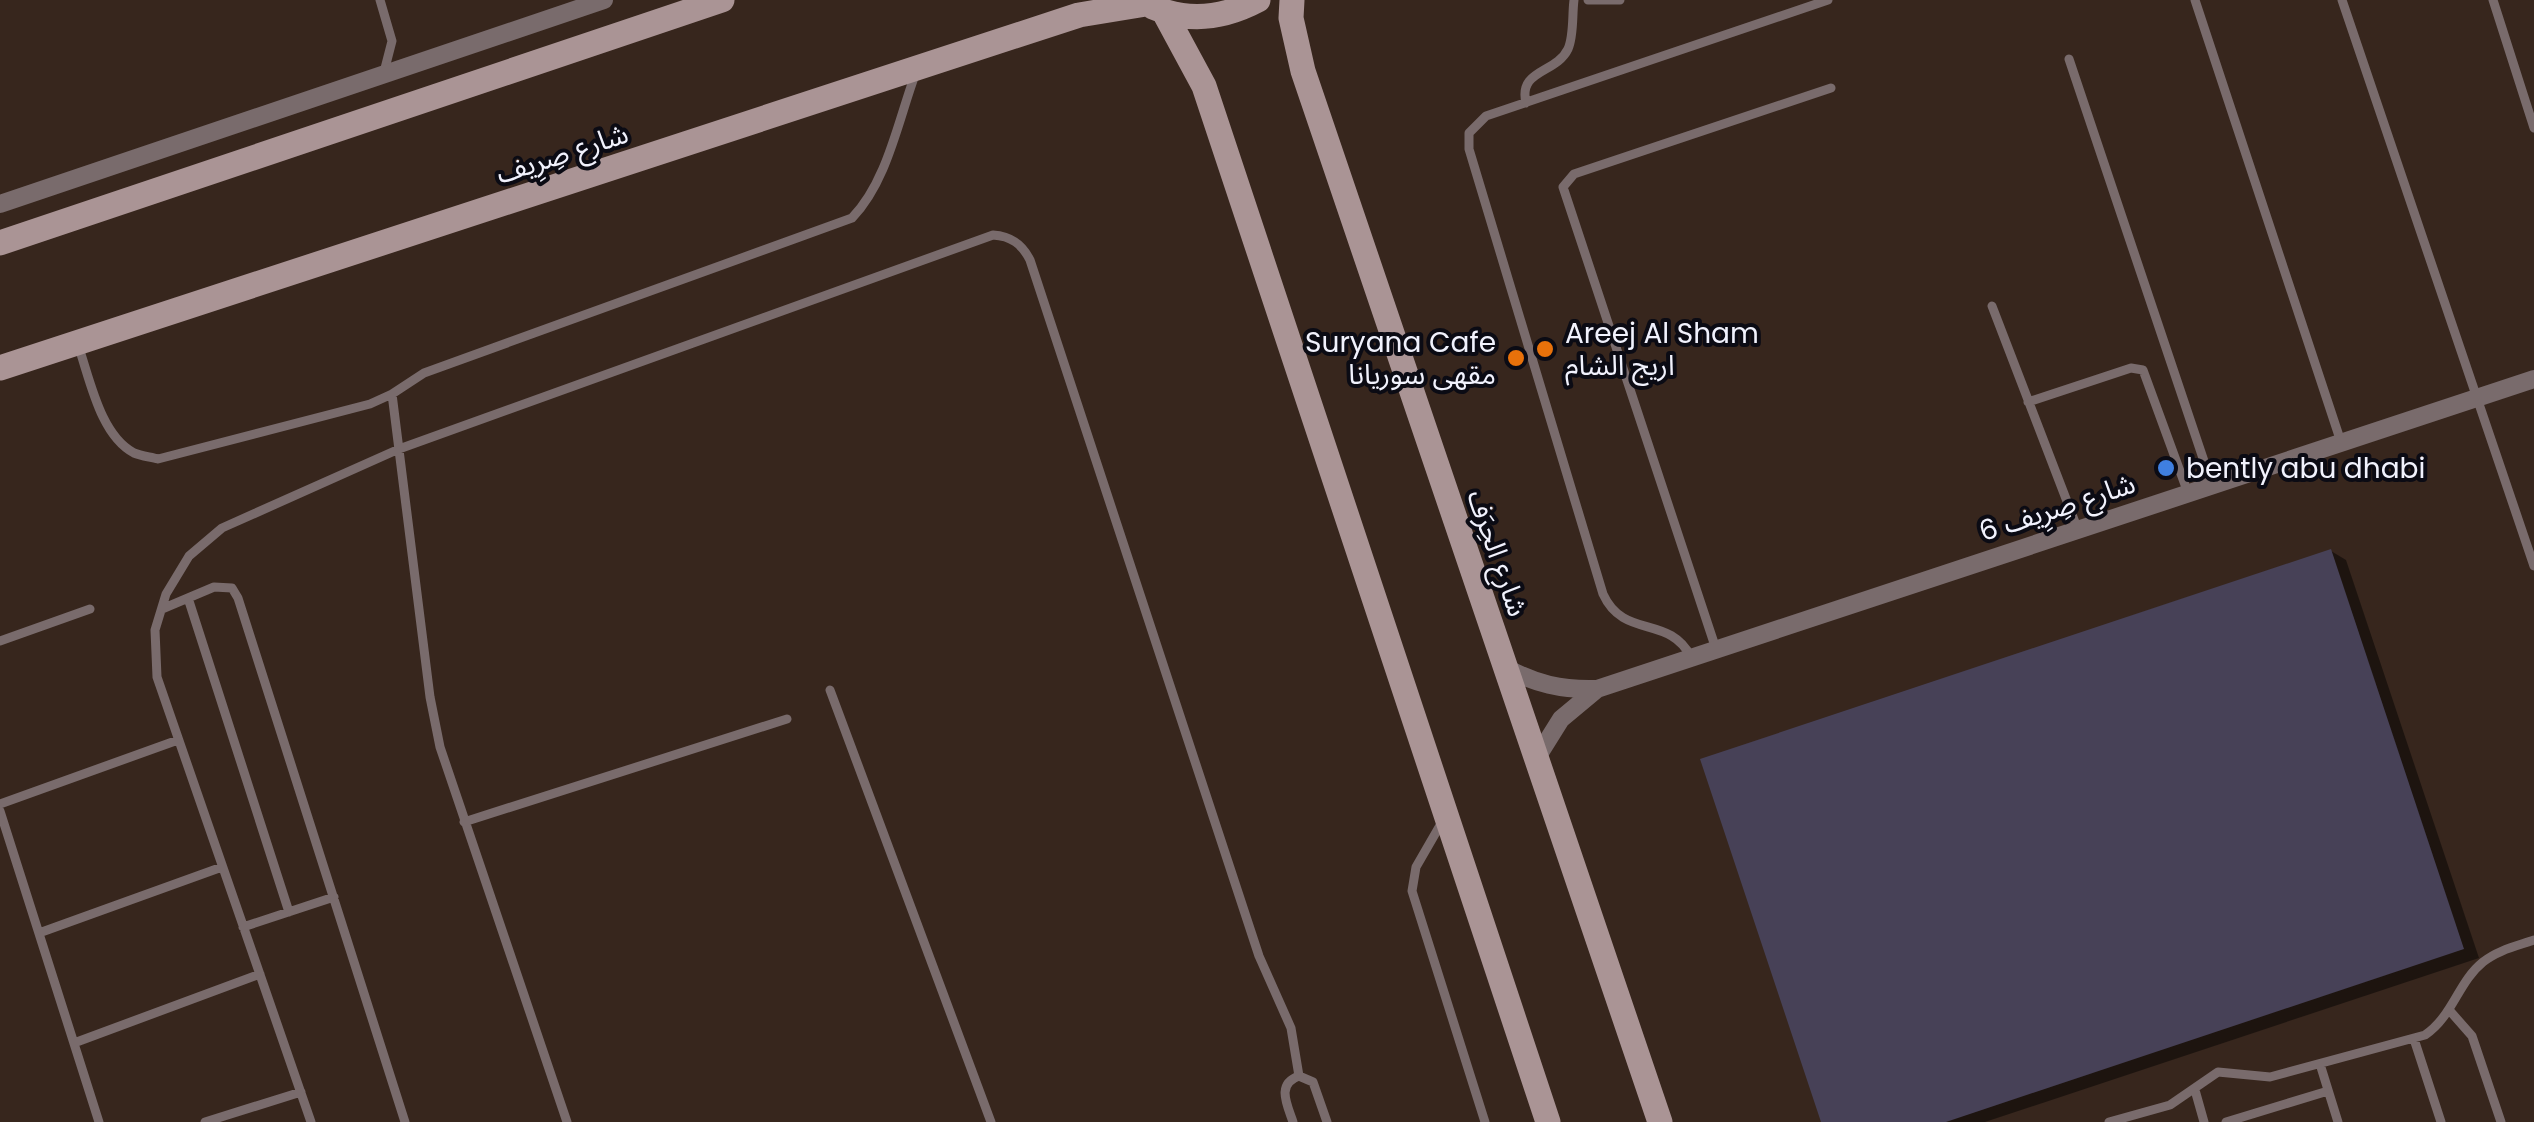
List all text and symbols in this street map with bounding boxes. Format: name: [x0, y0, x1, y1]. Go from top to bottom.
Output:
street label: شارع صِرِيف: [491, 114, 634, 194]
place label: Areej Al Sham اريج الشام: [1565, 314, 1759, 386]
place label: Suryana Cafe مقهى سوريانا: [1305, 323, 1496, 394]
marker: Areej Al Sham اريج الشام: [1534, 338, 1556, 360]
marker: Suryana Cafe مقهى سوريانا: [1505, 347, 1527, 369]
place label: bently abu dhabi: [2186, 449, 2425, 488]
marker: bently abu dhabi: [2155, 457, 2177, 479]
street label: شارع صِرِيف 6: [1974, 464, 2141, 552]
street label: شارع الحِرَف: [1457, 485, 1537, 622]

